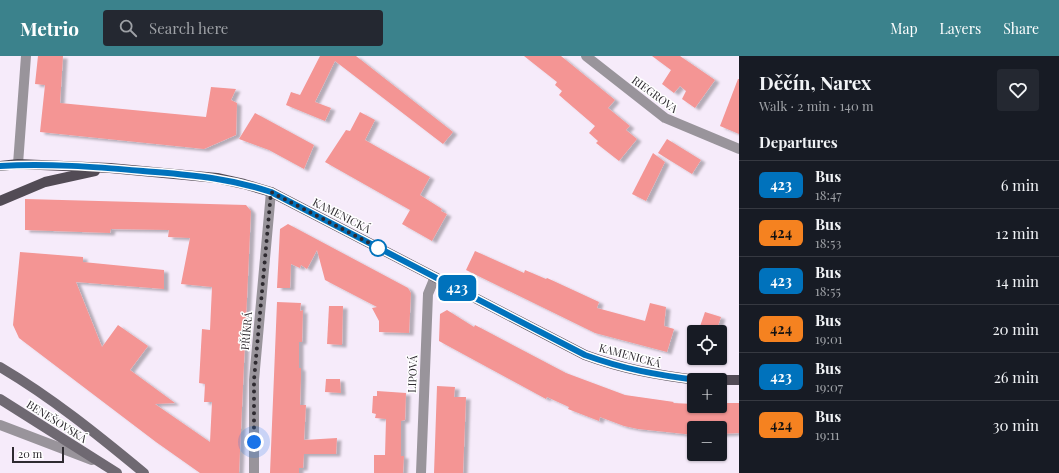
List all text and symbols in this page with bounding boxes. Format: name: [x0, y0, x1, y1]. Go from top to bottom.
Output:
search box: [103, 10, 383, 46]
text: Metrio: [20, 15, 79, 41]
icon: search: [117, 17, 139, 39]
text: Search here: [149, 18, 228, 38]
text: Map: [890, 19, 918, 38]
text: Layers: [940, 19, 981, 38]
text: Share: [1003, 19, 1039, 38]
text: Děčín, Narex: [759, 69, 871, 95]
button: heart: [997, 69, 1039, 111]
street label: RIEGROVA: [629, 72, 681, 116]
text: Walk · 2 min · 140 m: [759, 97, 874, 114]
text: Departures: [759, 132, 838, 152]
text: Bus: [815, 166, 841, 186]
text: 423: [770, 175, 792, 194]
text: 6 min: [1001, 175, 1039, 195]
text: 18:47: [815, 186, 842, 203]
street label: KAMENICKÁ: [310, 194, 374, 236]
text: Bus: [815, 214, 841, 234]
text: 424: [770, 223, 792, 242]
text: 12 min: [996, 223, 1039, 243]
text: 18:53: [815, 234, 841, 251]
unlabelled marker: [369, 239, 387, 257]
text: Bus: [815, 262, 841, 282]
text: 423: [770, 271, 792, 290]
text: 14 min: [996, 271, 1039, 291]
line badge: 423: [434, 275, 480, 301]
text: 423: [446, 278, 468, 297]
text: 18:55: [815, 282, 841, 299]
text: Bus: [815, 310, 841, 330]
street label: PŘÍKRÁ: [237, 311, 255, 351]
text: 424: [770, 319, 792, 338]
text: 20 min: [992, 319, 1039, 339]
map controls: [687, 325, 727, 461]
button: locate: [687, 325, 727, 365]
text: 19:01: [815, 330, 843, 347]
street label: KAMENICKÁ: [597, 340, 663, 370]
street label: LIPOVÁ: [404, 355, 420, 393]
text: Bus: [815, 358, 841, 378]
text: 423: [770, 367, 792, 386]
text: 26 min: [994, 367, 1039, 387]
button: +: [687, 373, 727, 413]
text: 19:07: [815, 378, 843, 395]
street label: BENEŠOVSKÁ: [24, 396, 90, 446]
text: Bus: [815, 406, 841, 426]
text: 424: [770, 415, 792, 434]
text: 30 min: [993, 415, 1039, 435]
button: −: [687, 421, 727, 461]
text: 19:11: [815, 426, 840, 443]
your location: [244, 432, 264, 452]
scale bar: [12, 445, 64, 464]
text: 20 m: [18, 446, 42, 461]

